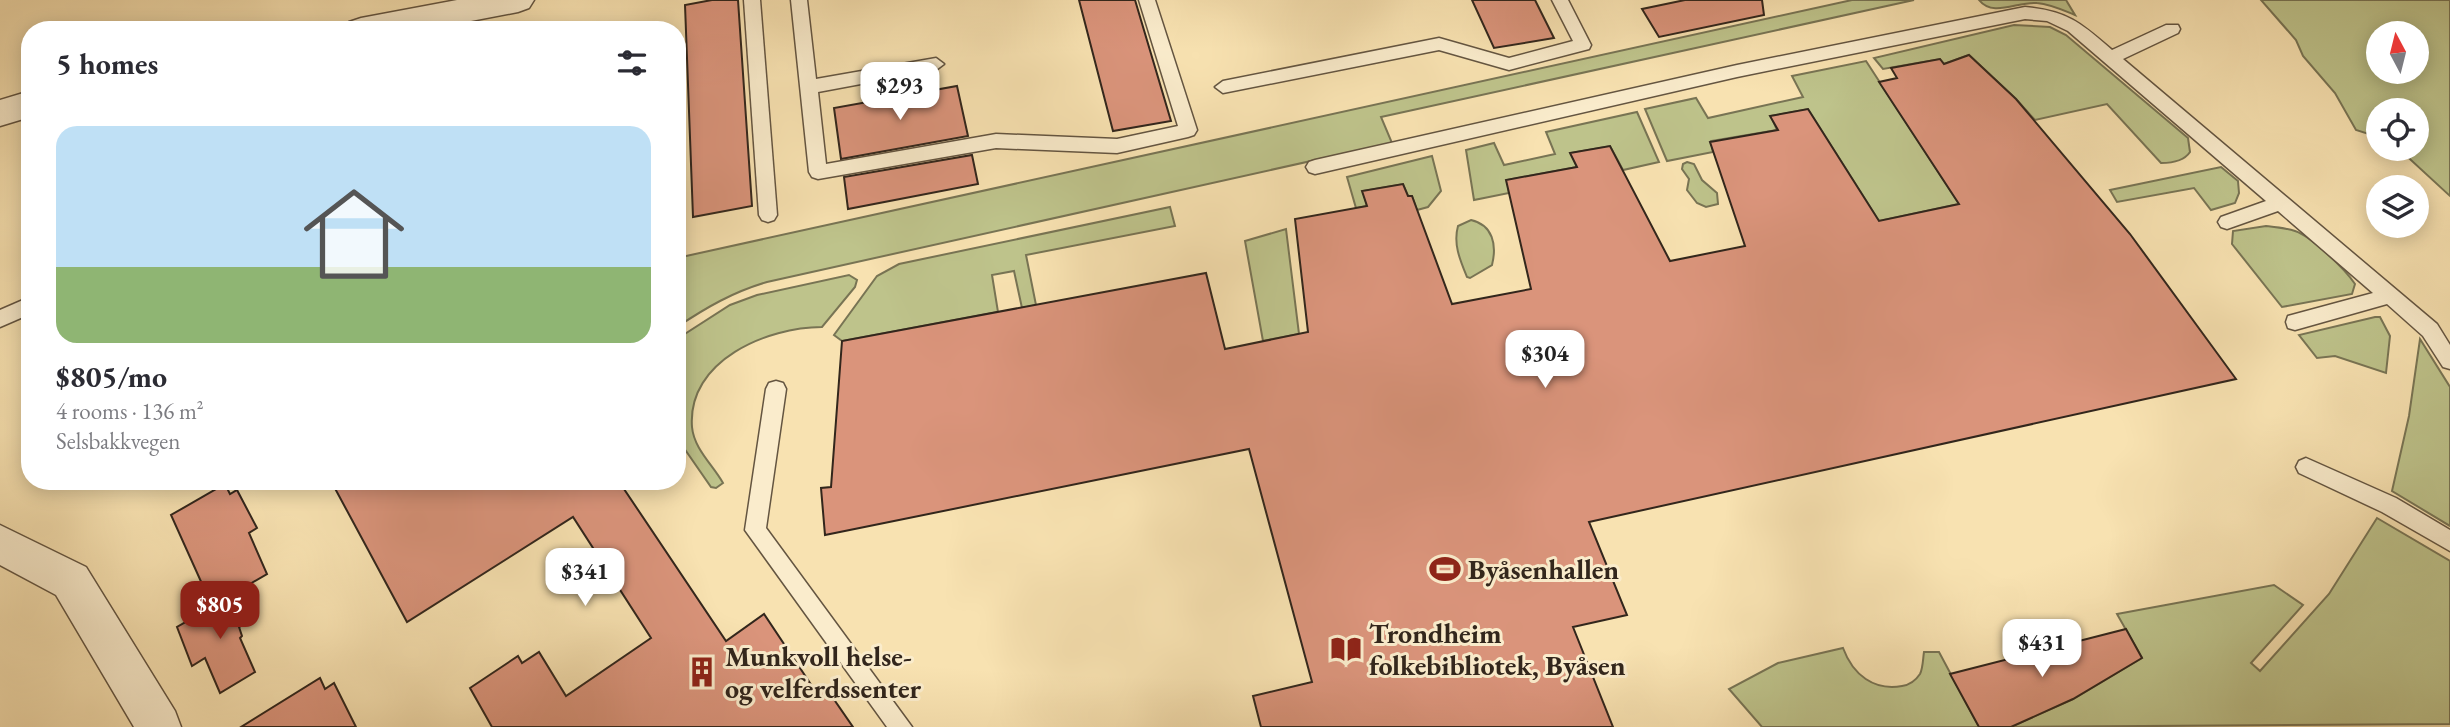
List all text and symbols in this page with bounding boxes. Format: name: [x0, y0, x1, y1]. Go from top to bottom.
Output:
north arrow: [2366, 21, 2429, 84]
map controls: [2366, 21, 2429, 238]
text: 5 homes: [56, 44, 158, 83]
icon: filters: [613, 44, 651, 82]
pin: $293: [859, 62, 941, 122]
text: $293: [876, 70, 924, 100]
button: locate: [2366, 98, 2429, 161]
icon: home: [291, 171, 417, 297]
button: layers: [2366, 175, 2429, 238]
pin: $304: [1504, 330, 1586, 390]
text: $304: [1521, 338, 1569, 368]
text: $805/mo: [56, 357, 167, 396]
text: 4 rooms · 136 m²: [56, 396, 204, 426]
text: Selsbakkvegen: [56, 426, 180, 456]
pin: $341: [544, 548, 626, 608]
place label: Byåsenhallen: [1468, 551, 1619, 587]
sports icon: Byåsenhallen: [1428, 552, 1462, 586]
text: $341: [561, 556, 609, 586]
pin: $805: [179, 582, 261, 641]
text: $805: [196, 589, 244, 619]
place label: Trondheim folkebibliotek, Byåsen: [1369, 615, 1626, 683]
pin: $431: [2001, 620, 2083, 679]
text: $431: [2018, 627, 2066, 657]
library icon: Trondheim folkebibliotek, Byåsen: [1329, 632, 1363, 666]
place label: Munkvoll helse- og velferdssenter: [725, 638, 922, 706]
building icon: Munkvoll helse- og velferdssenter: [685, 655, 719, 689]

